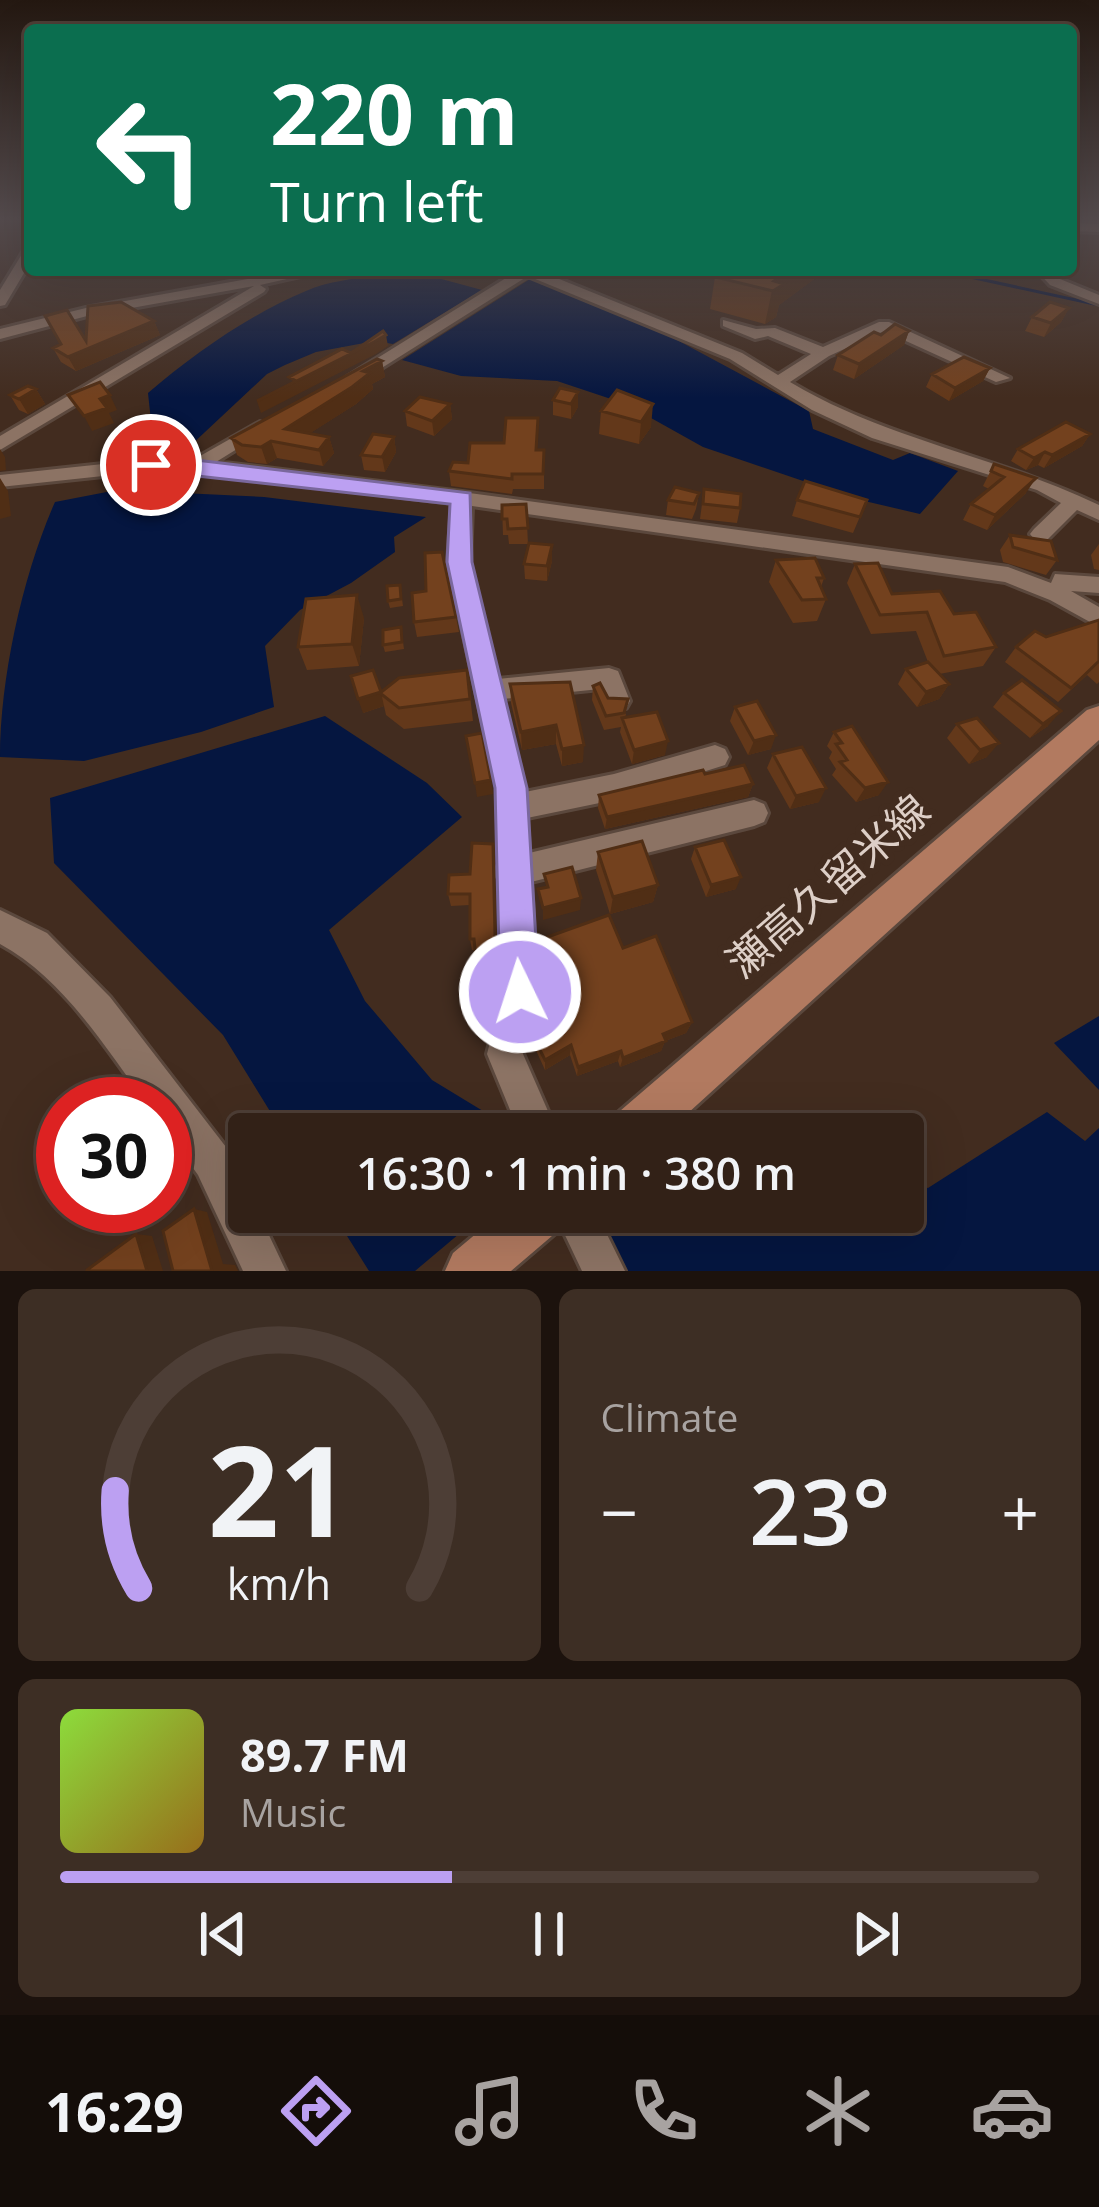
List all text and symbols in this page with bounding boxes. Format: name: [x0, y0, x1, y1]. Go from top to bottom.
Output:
text: 220 m: [270, 55, 518, 170]
icon: left: [72, 72, 228, 228]
text: Turn left: [270, 164, 483, 238]
pin: [100, 414, 202, 516]
icon: arrive: [118, 432, 184, 498]
street label: 瀬高久留米線: [713, 781, 941, 989]
position arrow: [457, 929, 583, 1055]
speed limit sign: 30: [36, 1077, 192, 1233]
text: 16:30 · 1 min · 380 m: [356, 1142, 796, 1203]
text: Climate: [601, 1390, 738, 1443]
text: 21: [208, 1404, 351, 1574]
text: 23°: [749, 1449, 890, 1571]
text: −: [601, 1466, 638, 1556]
text: +: [1001, 1466, 1039, 1556]
text: km/h: [227, 1554, 331, 1613]
text: 89.7 FM: [240, 1724, 409, 1785]
text: Music: [240, 1785, 346, 1838]
icon: previous: [190, 1901, 256, 1967]
icon: pause: [516, 1901, 582, 1967]
icon: next: [843, 1901, 909, 1967]
icon: directions: [274, 2069, 358, 2153]
icon: music: [448, 2069, 532, 2153]
icon: phone: [622, 2069, 706, 2153]
icon: climate: [796, 2069, 880, 2153]
icon: car: [970, 2069, 1054, 2153]
text: 16:29: [45, 2074, 184, 2148]

